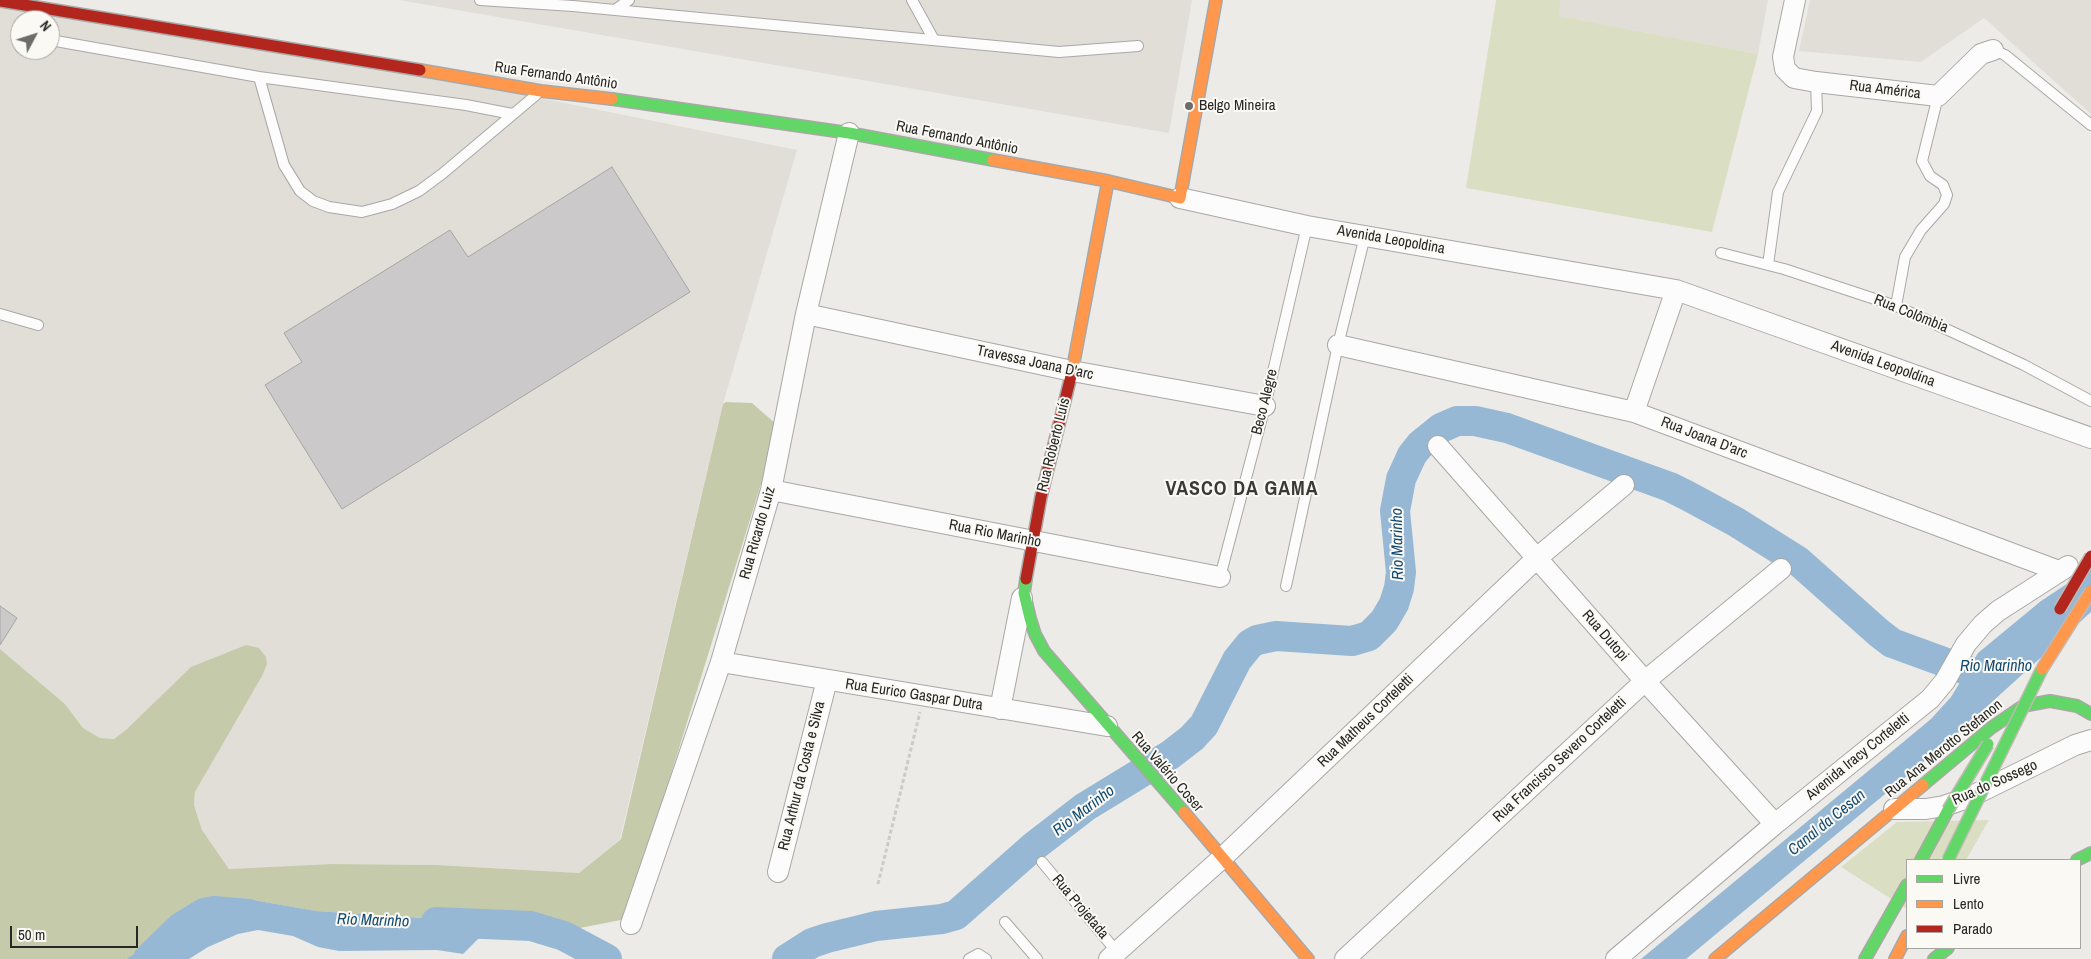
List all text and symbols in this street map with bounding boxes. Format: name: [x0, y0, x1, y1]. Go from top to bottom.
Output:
north arrow: [10, 10, 60, 60]
text: N: [36, 17, 55, 35]
street label: Rua Fernando Antônio: [493, 58, 619, 94]
street label: Rua América: [1848, 77, 1922, 103]
place label: Belgo Mineira: [1199, 97, 1276, 115]
marker: Belgo Mineira: [1183, 100, 1195, 112]
street label: Rua Fernando Antônio: [894, 117, 1020, 159]
street label: Avenida Leopoldina: [1336, 222, 1446, 258]
street label: Rua Colômbia: [1871, 291, 1951, 337]
street label: Avenida Leopoldina: [1829, 337, 1937, 391]
street label: Travessa Joana D'arc: [975, 342, 1095, 384]
street label: Beco Alegre: [1248, 367, 1282, 437]
street label: Rua Roberto Luís: [1034, 396, 1074, 494]
street label: Rua Joana D'arc: [1658, 413, 1750, 463]
district label: VASCO DA GAMA: [1164, 478, 1320, 502]
street label: Rua Ricardo Luiz: [736, 485, 780, 581]
water label: Rio Marinho: [1388, 508, 1408, 580]
street label: Rua Rio Marinho: [947, 516, 1043, 552]
street label: Rua Dutopi: [1578, 607, 1632, 665]
water label: Rio Marinho: [1960, 657, 2032, 677]
street label: Rua Matheus Corteletti: [1314, 671, 1418, 771]
street label: Rua Eurico Gaspar Dutra: [844, 675, 984, 715]
street label: Rua Francisco Severo Corteletti: [1490, 694, 1630, 826]
street label: Rua Ana Merotto Stefanon: [1882, 696, 2006, 802]
street label: Rua Arthur da Costa e Silva: [775, 700, 829, 852]
street label: Avenida Iracy Corteletti: [1802, 710, 1914, 804]
street label: Rua Valério Coser: [1127, 728, 1207, 816]
street label: Rua do Sossego: [1950, 756, 2040, 810]
water label: Rio Marinho: [1049, 782, 1119, 840]
water label: Canal da Cesan: [1784, 786, 1870, 860]
legend: [1906, 859, 2081, 949]
text: Livre: [1953, 868, 1980, 889]
street label: Rua Projetada: [1048, 871, 1112, 943]
text: Lento: [1953, 893, 1984, 914]
water label: Rio Marinho: [337, 910, 409, 932]
scale bar: [12, 916, 140, 948]
text: Parado: [1953, 918, 1993, 939]
text: 50 m: [18, 924, 45, 945]

